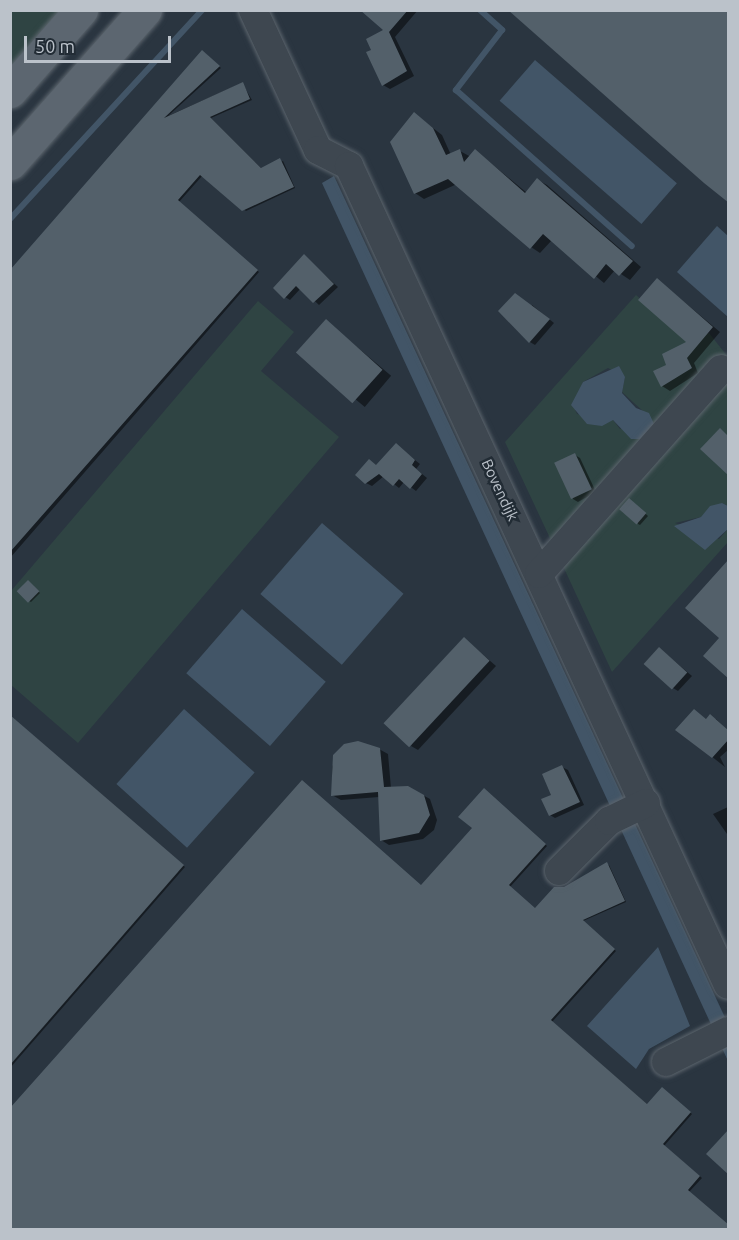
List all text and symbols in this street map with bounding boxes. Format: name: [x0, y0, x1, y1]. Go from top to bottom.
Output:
scale bar: [27, 24, 174, 62]
text: 50 m: [35, 36, 75, 56]
street label: Bovendijk: [478, 456, 522, 524]

